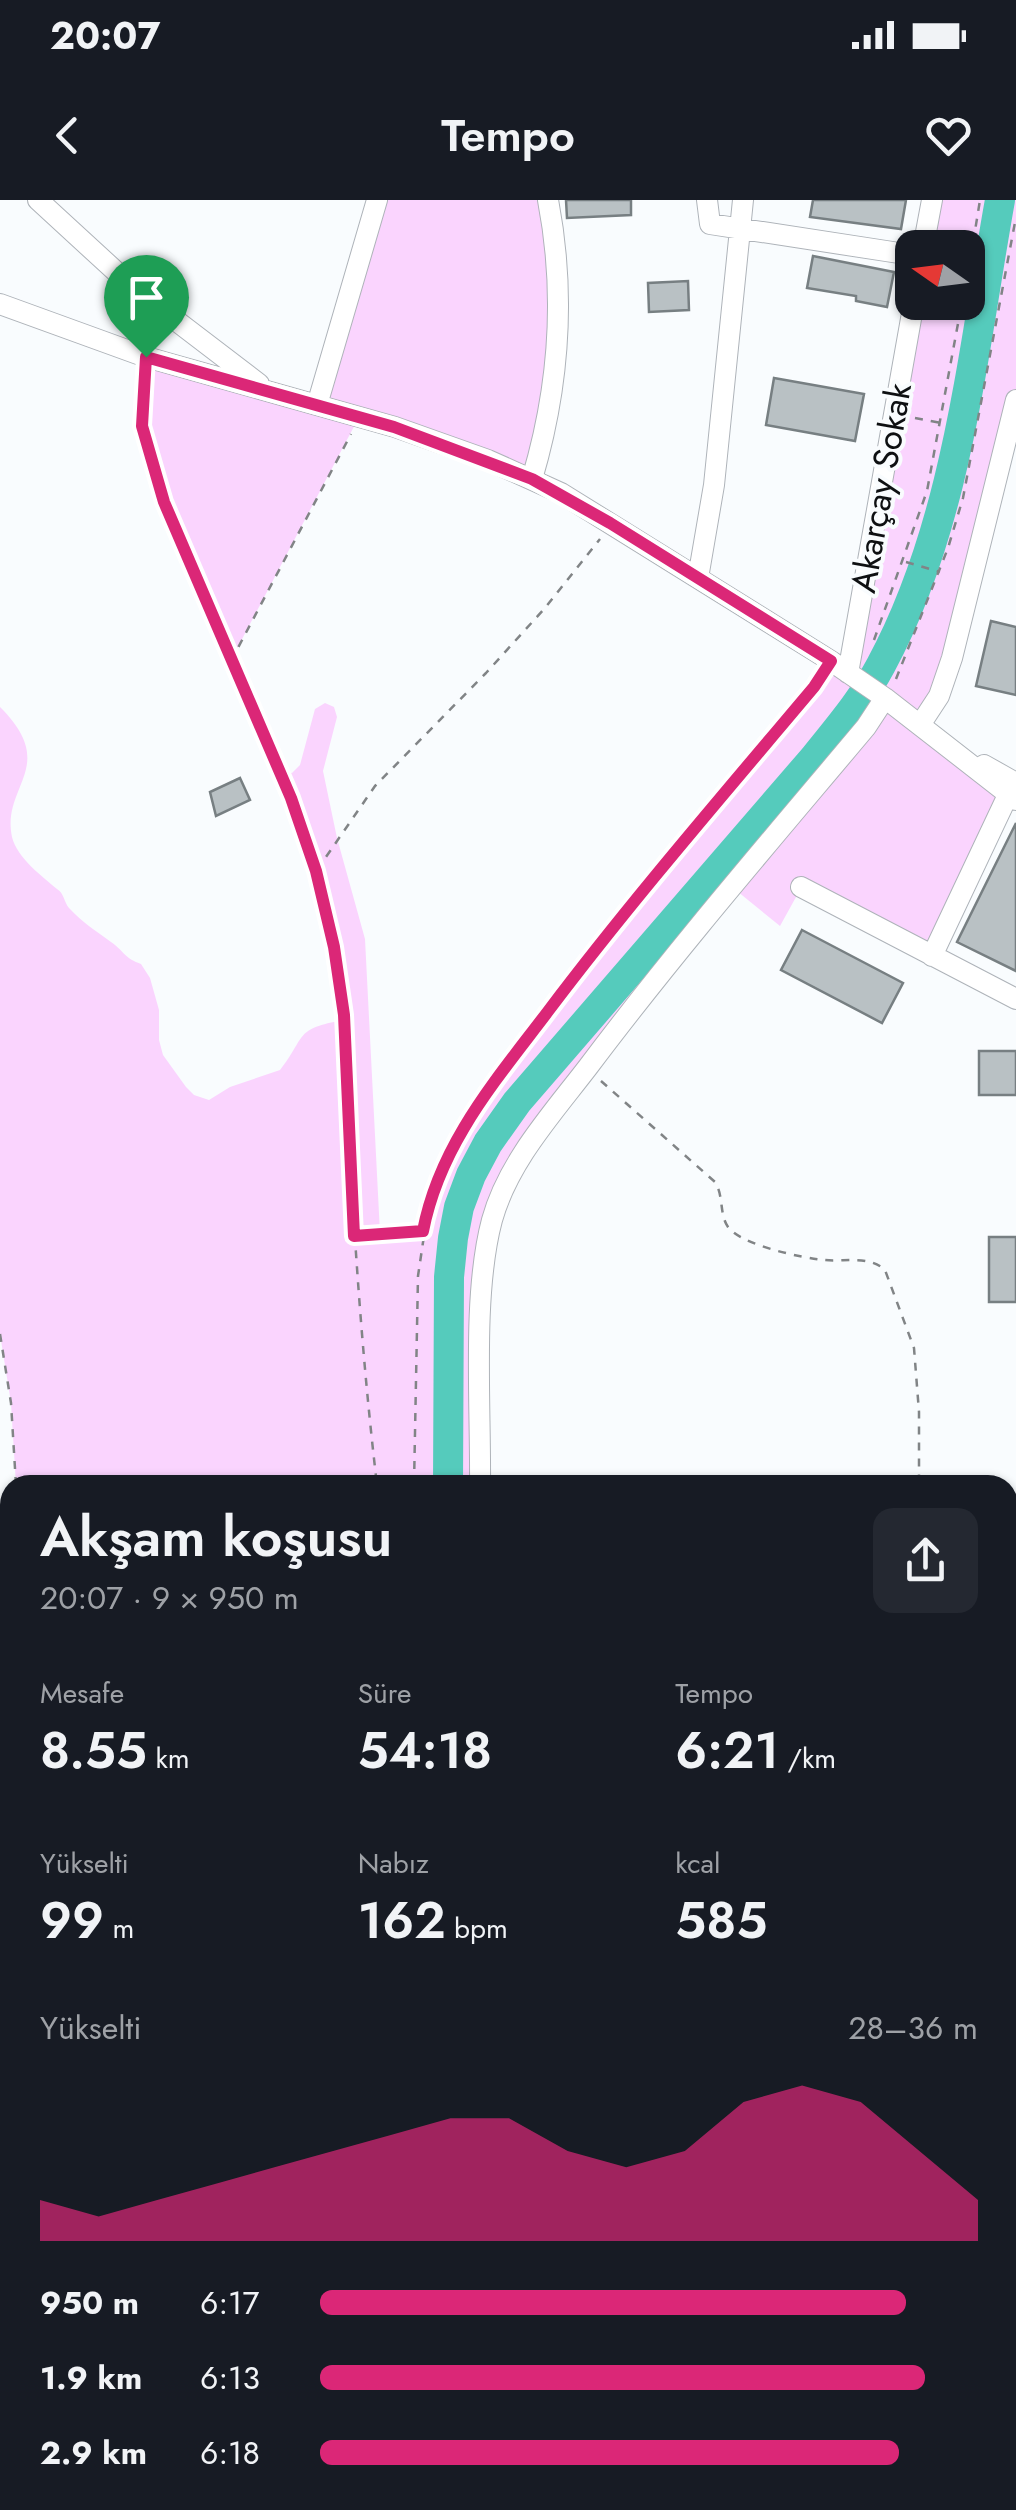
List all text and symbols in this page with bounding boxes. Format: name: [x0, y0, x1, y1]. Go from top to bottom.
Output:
text: 20:07: [50, 8, 160, 63]
text: Tempo: [441, 103, 575, 168]
icon: back: [40, 108, 95, 163]
icon: heart: [921, 108, 976, 163]
north arrow: [895, 230, 985, 320]
map controls: [895, 230, 985, 320]
pin: [104, 255, 189, 358]
icon: arrive: [119, 270, 174, 325]
street label: Akarçay Sokak: [838, 379, 924, 597]
text: Akşam koşusu: [40, 1497, 392, 1577]
button: share: [873, 1508, 978, 1613]
text: 20:07 · 9 × 950 m: [40, 1575, 299, 1621]
text: Mesafe: [40, 1673, 124, 1714]
text: Süre: [358, 1673, 411, 1714]
text: Tempo: [675, 1673, 753, 1714]
text: 8.55: [40, 1714, 147, 1787]
text: 54:18: [358, 1714, 492, 1787]
text: 6:21: [675, 1714, 779, 1787]
text: km: [147, 1738, 190, 1779]
text: /km: [779, 1738, 836, 1779]
text: Yükselti: [40, 1843, 129, 1884]
text: Nabız: [358, 1843, 429, 1884]
text: kcal: [675, 1843, 721, 1884]
text: 99: [40, 1884, 104, 1957]
text: 162: [358, 1884, 446, 1957]
text: 585: [675, 1884, 767, 1957]
text: m: [104, 1908, 134, 1949]
text: bpm: [446, 1908, 508, 1949]
text: Yükselti: [40, 2005, 142, 2051]
text: 28–36 m: [848, 2005, 978, 2051]
text: 950 m: [40, 2280, 139, 2326]
text: 6:17: [200, 2280, 259, 2326]
text: 1.9 km: [40, 2355, 142, 2401]
text: 6:13: [200, 2355, 260, 2401]
text: 2.9 km: [40, 2430, 147, 2476]
text: 6:18: [200, 2430, 260, 2476]

